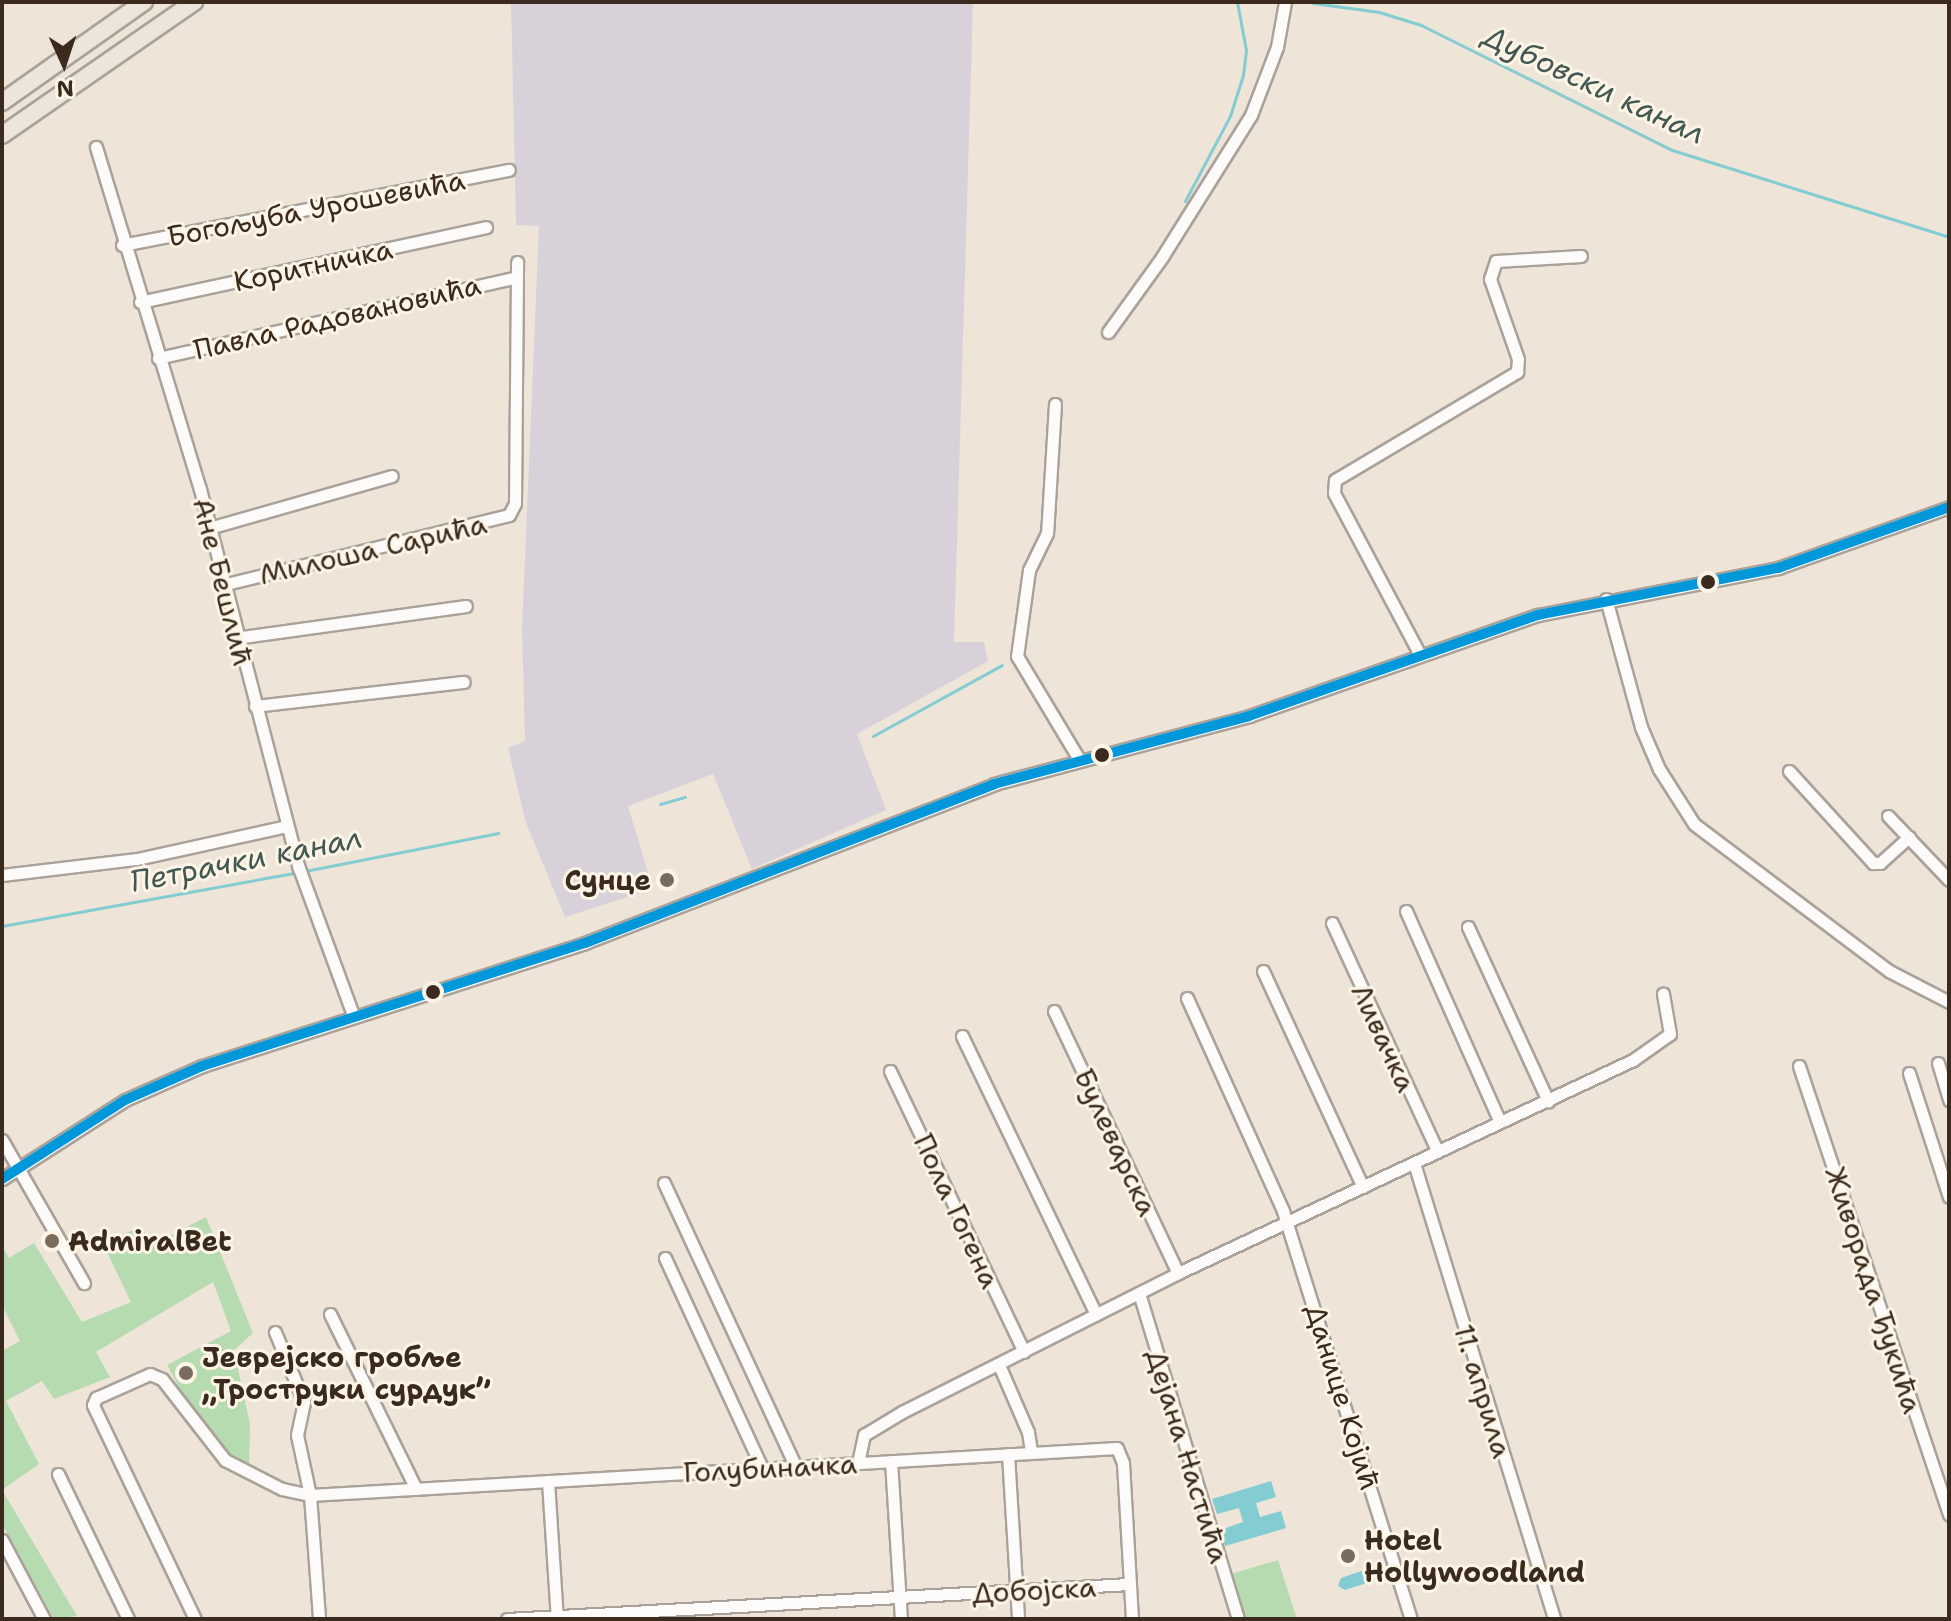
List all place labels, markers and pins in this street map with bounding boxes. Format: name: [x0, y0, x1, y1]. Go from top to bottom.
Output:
unlabelled marker: [1700, 574, 1716, 590]
unlabelled marker: [1094, 747, 1110, 763]
place label: Сунце: [564, 863, 651, 897]
marker: Сунце: [658, 871, 676, 889]
unlabelled marker: [425, 984, 441, 1000]
place label: AdmiralBet: [68, 1224, 232, 1258]
marker: AdmiralBet: [43, 1232, 61, 1250]
place label: Јеврејско гробље „Троструки сурдук”: [202, 1340, 491, 1406]
marker: Јеврејско гробље „Троструки сурдук”: [177, 1364, 195, 1382]
place label: Hotel Hollywoodland: [1364, 1523, 1585, 1589]
marker: Hotel Hollywoodland: [1339, 1547, 1357, 1565]

